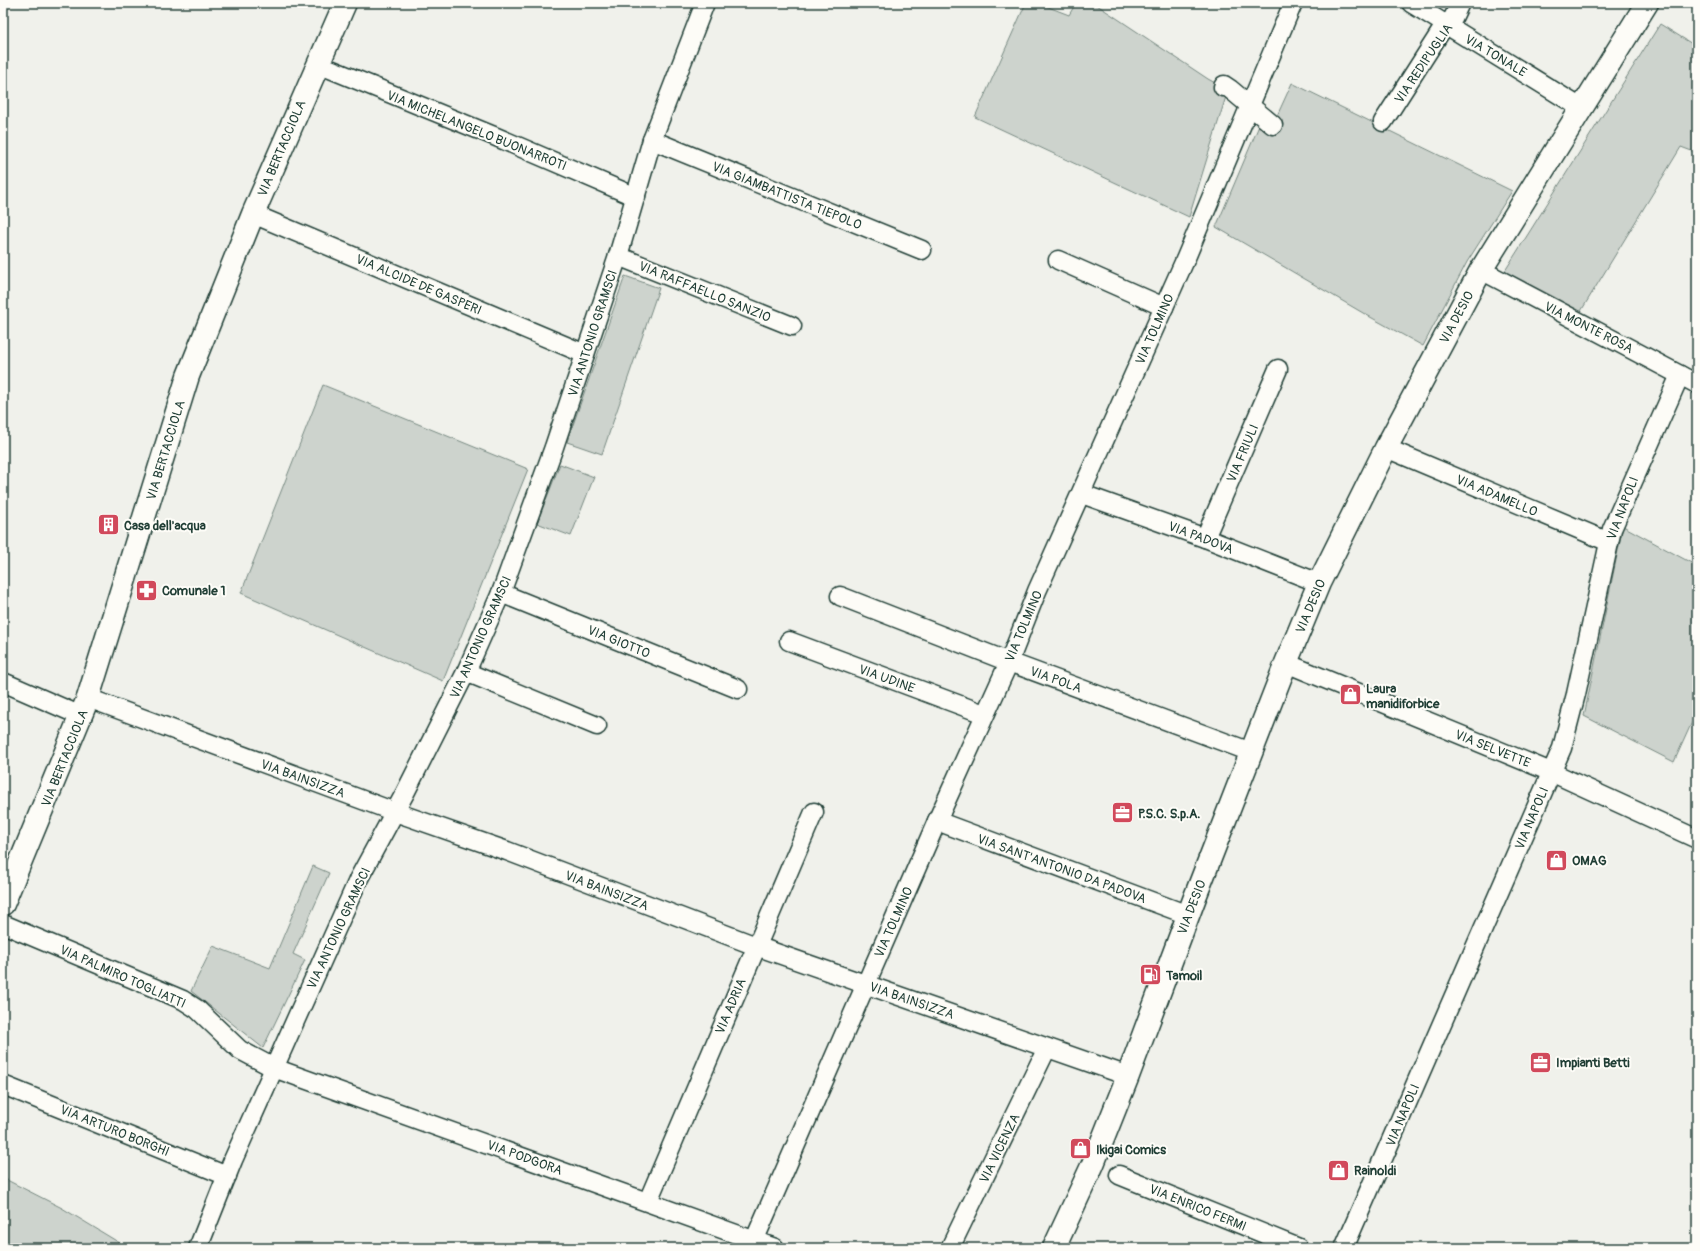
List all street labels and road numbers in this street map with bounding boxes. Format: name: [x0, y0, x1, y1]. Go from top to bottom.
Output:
street label: VIA REDIPUGLIA: [1391, 20, 1457, 106]
street label: VIA TONALE: [1462, 31, 1530, 81]
street label: VIA MICHELANGELO BUONARROTI: [384, 87, 569, 174]
street label: VIA BERTACCIOLA: [254, 97, 310, 199]
street label: VIA GIAMBATTISTA TIEPOLO: [709, 159, 864, 233]
street label: VIA ALCIDE DE GASPERI: [353, 251, 484, 319]
street label: VIA RAFFAELLO SANZIO: [636, 258, 773, 326]
street label: VIA ANTONIO GRAMSCI: [565, 268, 621, 399]
street label: VIA DESIO: [1436, 288, 1477, 346]
street label: VIA TOLMINO: [1132, 292, 1178, 367]
street label: VIA MONTE ROSA: [1541, 299, 1636, 357]
street label: VIA BERTACCIOLA: [143, 398, 189, 502]
street label: VIA FRIULI: [1224, 422, 1262, 485]
street label: VIA ADAMELLO: [1454, 472, 1540, 520]
street label: VIA NAPOLI: [1604, 475, 1642, 542]
street label: VIA PADOVA: [1166, 518, 1236, 558]
street label: VIA ANTONIO GRAMSCI: [447, 574, 515, 701]
street label: VIA DESIO: [1292, 577, 1329, 636]
street label: VIA TOLMINO: [1002, 588, 1046, 664]
street label: VIA GIOTTO: [585, 622, 652, 662]
street label: VIA UDINE: [856, 661, 917, 697]
street label: VIA POLA: [1028, 663, 1084, 697]
street label: VIA BERTACCIOLA: [38, 707, 92, 809]
street label: VIA SELVETTE: [1452, 727, 1533, 771]
street label: VIA BAINSIZZA: [258, 756, 347, 802]
street label: VIA NAPOLI: [1512, 785, 1552, 852]
street label: VIA SANT'ANTONIO DA PADOVA: [975, 831, 1149, 907]
street label: VIA ANTONIO GRAMSCI: [304, 865, 374, 992]
street label: VIA BAINSIZZA: [563, 868, 651, 914]
street label: VIA DESIO: [1174, 878, 1210, 937]
street label: VIA TOLMINO: [871, 885, 917, 960]
street label: VIA PALMIRO TOGLIATTI: [57, 942, 188, 1012]
street label: VIA ADRIA: [712, 976, 750, 1037]
street label: VIA BAINSIZZA: [867, 979, 957, 1023]
street label: VIA NAPOLI: [1383, 1082, 1423, 1149]
street label: VIA ARTURO BORGHI: [58, 1102, 172, 1160]
street label: VIA VICENZA: [976, 1111, 1024, 1186]
street label: VIA PODGORA: [485, 1137, 565, 1179]
street label: VIA ENRICO FERMI: [1147, 1181, 1249, 1235]

